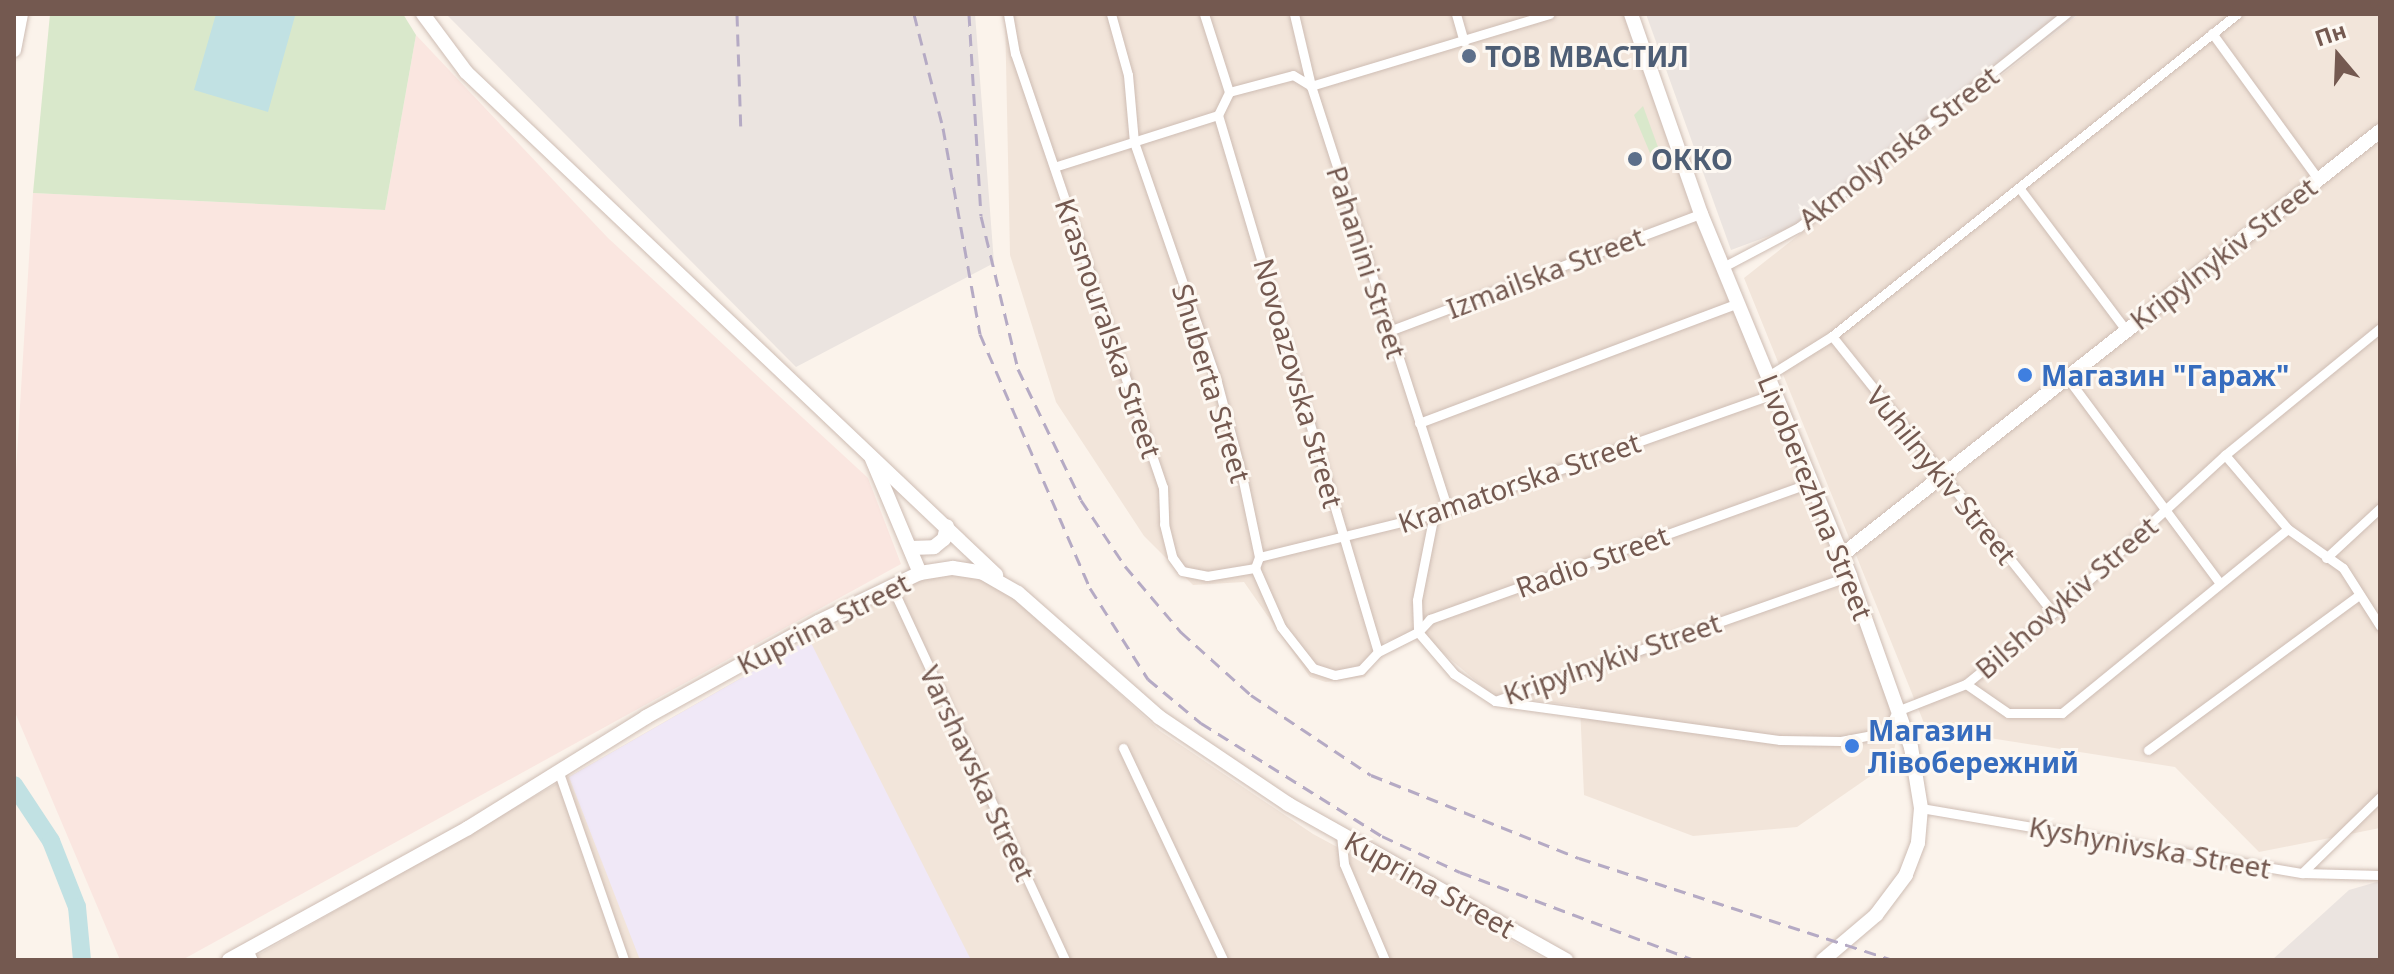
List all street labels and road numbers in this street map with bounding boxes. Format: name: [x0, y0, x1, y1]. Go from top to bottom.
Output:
street label: Akmolynska Street: [1791, 59, 2005, 235]
street label: Pahanini Street: [1320, 162, 1414, 362]
street label: Kripylnykiv Street: [2123, 170, 2323, 336]
street label: Krasnouralska Street: [1049, 194, 1169, 462]
street label: Izmailska Street: [1442, 219, 1648, 325]
street label: Novoazovska Street: [1247, 254, 1351, 512]
street label: Shuberta Street: [1166, 280, 1258, 486]
street label: Livoberezhna Street: [1751, 369, 1881, 625]
street label: Vuhilnykiv Street: [1860, 379, 2024, 571]
street label: Kramatorska Street: [1393, 425, 1645, 539]
street label: Bilshovykiv Street: [1968, 509, 2164, 685]
street label: Radio Street: [1511, 518, 1673, 604]
street label: Kuprina Street: [731, 565, 915, 681]
street label: Kripylnykiv Street: [1499, 605, 1725, 711]
street label: Varshavska Street: [913, 660, 1043, 886]
street label: Kyshynivska Street: [2026, 809, 2274, 885]
street label: Kuprina Street: [1339, 823, 1521, 945]

